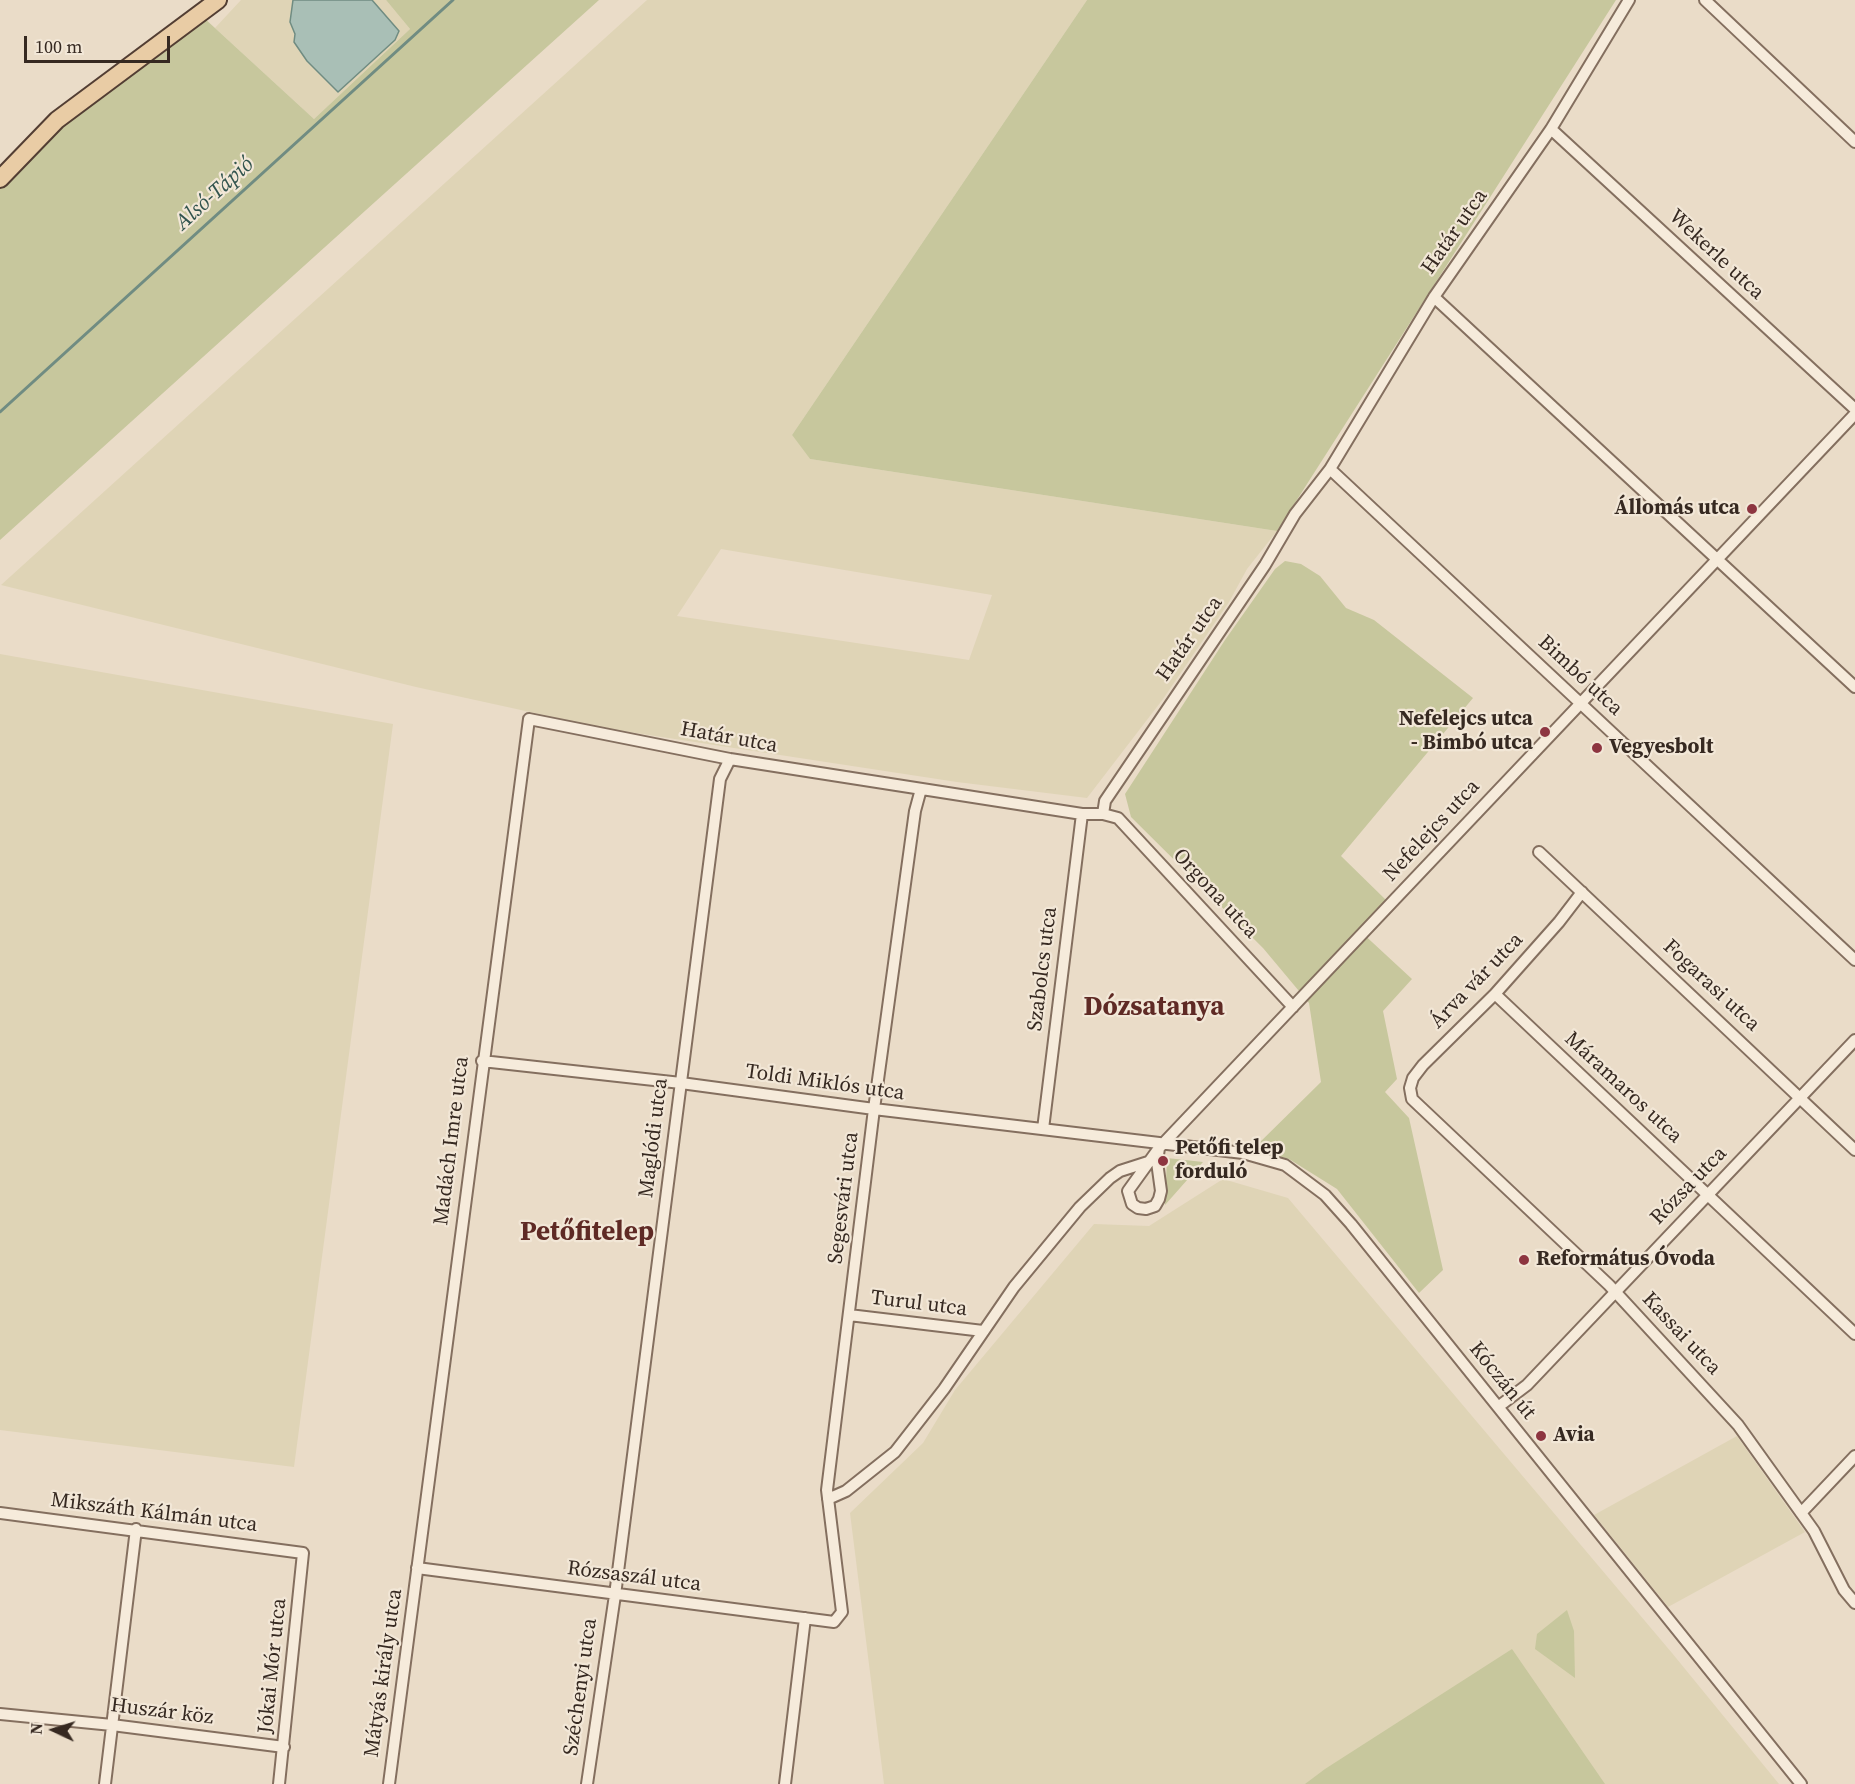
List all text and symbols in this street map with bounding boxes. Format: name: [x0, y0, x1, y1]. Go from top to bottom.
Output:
scale bar: [27, 24, 172, 62]
text: 100 m: [35, 34, 82, 59]
water label: Alsó-Tápió: [170, 152, 260, 236]
street label: Határ utca: [1417, 185, 1493, 279]
street label: Wekerle utca: [1663, 204, 1769, 306]
place label: Állomás utca: [1614, 496, 1740, 522]
marker: Állomás utca: [1745, 502, 1759, 516]
street label: Határ utca: [1152, 592, 1228, 686]
street label: Bimbó utca: [1532, 630, 1628, 722]
place label: Nefelejcs utca - Bimbó utca: [1399, 707, 1533, 757]
street label: Határ utca: [679, 717, 779, 759]
marker: Nefelejcs utca - Bimbó utca: [1538, 725, 1552, 739]
place label: Vegyesbolt: [1609, 735, 1714, 761]
marker: Vegyesbolt: [1590, 741, 1604, 755]
street label: Nefelejcs utca: [1378, 775, 1486, 887]
street label: Orgona utca: [1167, 844, 1263, 944]
street label: Szabolcs utca: [1023, 905, 1063, 1033]
street label: Árva vár utca: [1425, 928, 1529, 1034]
street label: Fogarasi utca: [1657, 935, 1765, 1037]
district label: Dózsatanya: [1083, 992, 1225, 1024]
street label: Máramaros utca: [1559, 1027, 1687, 1149]
street label: Madách Imre utca: [429, 1055, 475, 1227]
street label: Toldi Miklós utca: [744, 1059, 906, 1107]
street label: Maglódi utca: [634, 1077, 674, 1199]
street label: Segesvári utca: [823, 1131, 865, 1265]
place label: Petőfi telep forduló: [1175, 1136, 1284, 1186]
street label: Rózsa utca: [1645, 1142, 1733, 1230]
marker: Petőfi telep forduló: [1156, 1154, 1170, 1168]
district label: Petőfitelep: [520, 1217, 654, 1249]
place label: Református Óvoda: [1536, 1247, 1715, 1273]
marker: Református Óvoda: [1517, 1253, 1531, 1267]
street label: Turul utca: [869, 1286, 969, 1322]
street label: Kassai utca: [1636, 1287, 1726, 1381]
street label: Kóczán út: [1463, 1337, 1541, 1425]
place label: Avia: [1553, 1423, 1595, 1449]
marker: Avia: [1534, 1429, 1548, 1443]
street label: Mikszáth Kálmán utca: [49, 1488, 259, 1538]
street label: Rózsaszál utca: [566, 1556, 702, 1598]
street label: Mátyás király utca: [360, 1587, 408, 1759]
street label: Jókai Mór utca: [253, 1597, 293, 1735]
street label: Széchenyi utca: [559, 1617, 603, 1757]
street label: Huszár köz: [109, 1693, 215, 1731]
north arrow: [24, 1700, 84, 1760]
text: N: [25, 1722, 47, 1735]

